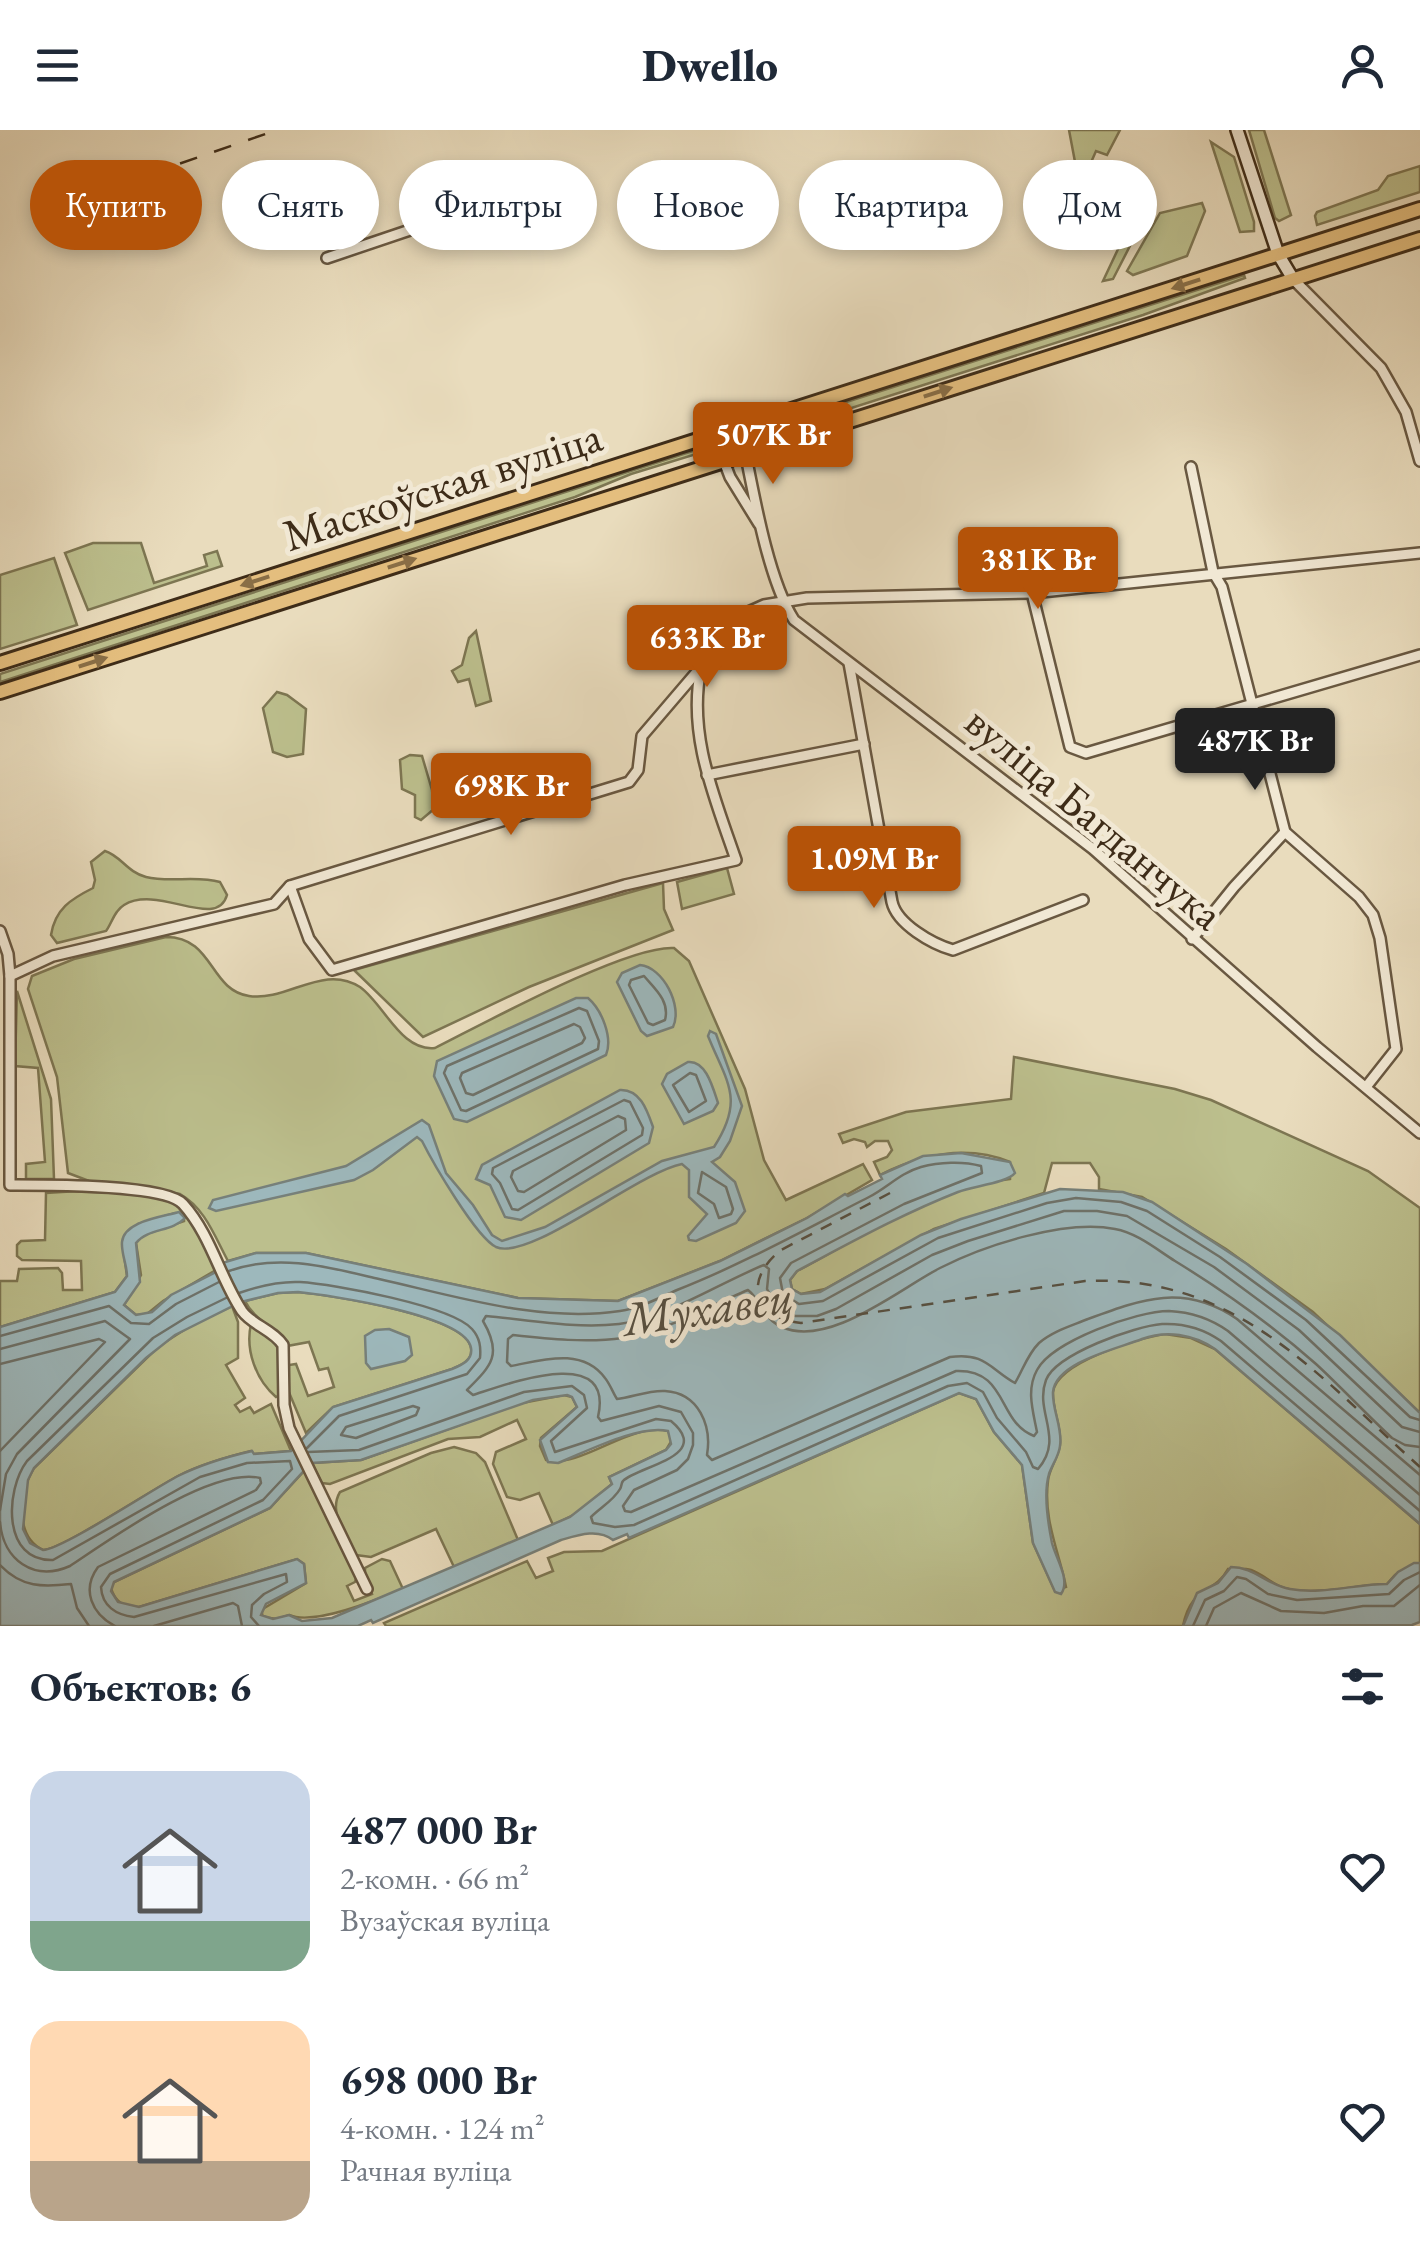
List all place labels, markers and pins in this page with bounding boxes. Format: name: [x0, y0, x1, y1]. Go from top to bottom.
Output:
pin: 507K Br: [681, 402, 865, 487]
pin: 381K Br: [946, 527, 1130, 612]
pin: 633K Br: [615, 605, 799, 690]
pin: 487K Br: [1163, 708, 1347, 793]
pin: 698K Br: [419, 753, 603, 838]
pin: 1.09M Br: [771, 826, 977, 911]

